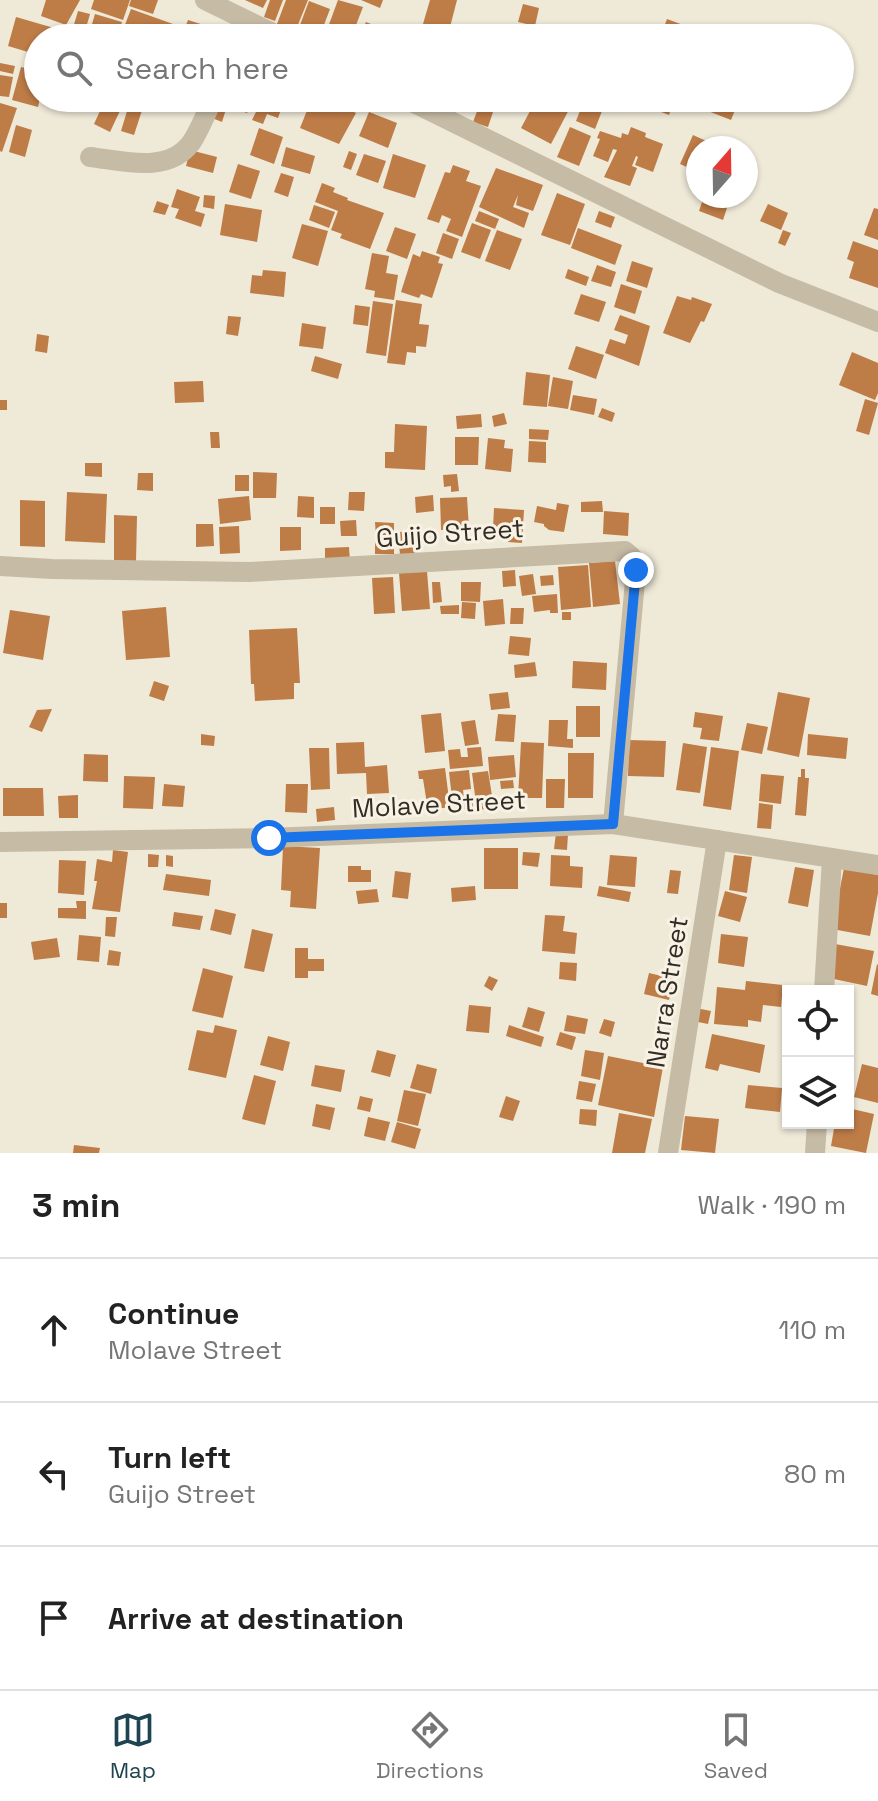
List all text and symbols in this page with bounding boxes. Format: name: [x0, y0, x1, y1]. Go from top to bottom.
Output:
search box: [24, 24, 854, 112]
icon: search: [52, 46, 96, 90]
text: Search here: [116, 49, 289, 88]
north arrow: [686, 136, 758, 208]
street label: Guijo Street: [375, 511, 525, 555]
route end: [618, 552, 654, 588]
street label: Molave Street: [351, 782, 527, 826]
route start: [251, 820, 287, 856]
street label: Narra Street: [638, 914, 696, 1070]
map controls: [782, 985, 854, 1129]
button: locate: [782, 985, 854, 1057]
button: layers: [782, 1057, 854, 1129]
text: 3 min: [32, 1184, 120, 1227]
text: Walk · 190 m: [697, 1188, 846, 1222]
text: Continue: [108, 1294, 239, 1333]
icon: ahead: [32, 1308, 76, 1352]
text: 110 m: [779, 1313, 846, 1347]
text: Molave Street: [108, 1333, 282, 1367]
text: Turn left: [108, 1438, 231, 1477]
icon: left: [32, 1452, 76, 1496]
text: 80 m: [784, 1457, 846, 1491]
text: Guijo Street: [108, 1477, 256, 1511]
icon: arrive: [32, 1596, 76, 1640]
text: Arrive at destination: [108, 1599, 404, 1638]
tab: Map: [110, 1708, 156, 1784]
tab: Directions: [376, 1708, 484, 1784]
tab: Saved: [704, 1708, 768, 1784]

